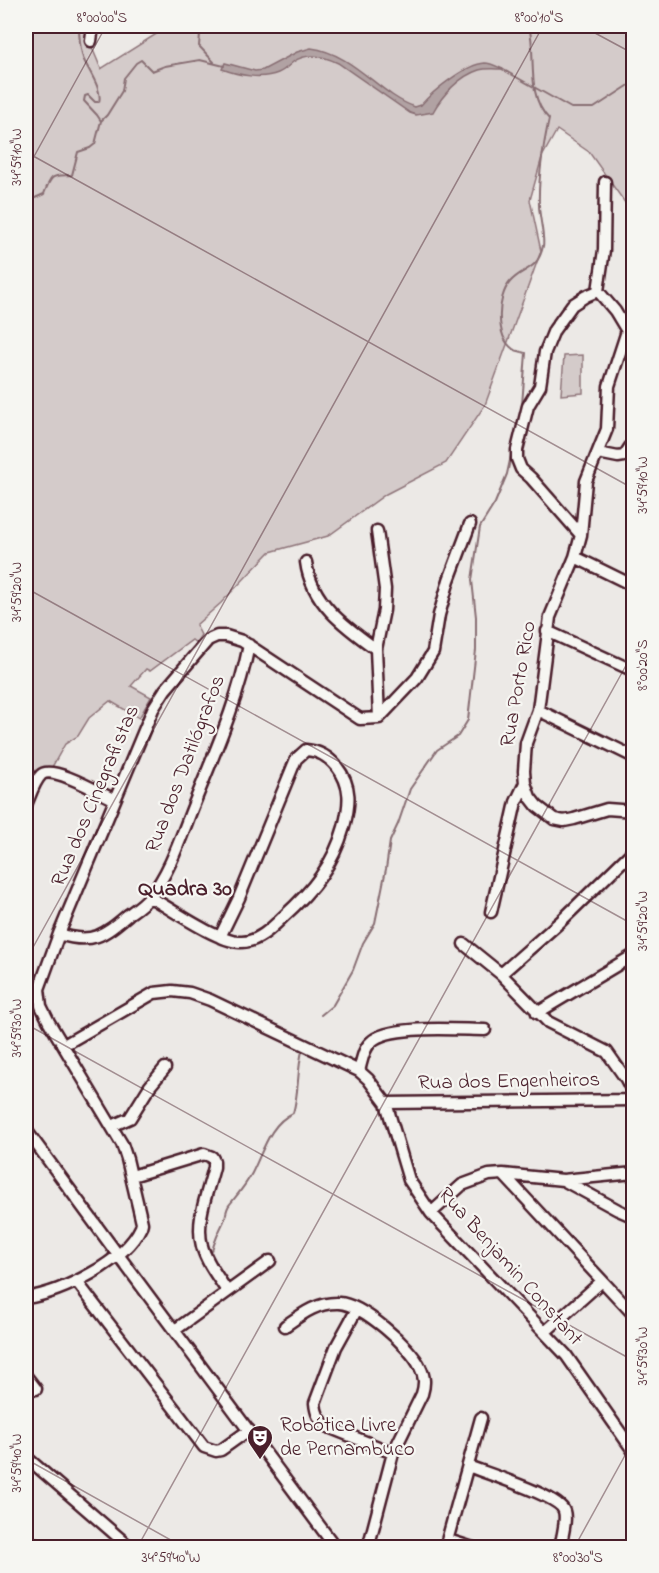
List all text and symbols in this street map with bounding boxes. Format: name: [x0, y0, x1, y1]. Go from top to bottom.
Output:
text: 8°00'00"S: [77, 7, 128, 29]
text: 8°00'10"S: [515, 7, 564, 29]
text: 34°59'10"W: [6, 128, 28, 186]
text: 34°59'10"W: [632, 456, 654, 514]
text: 34°59'20"W: [6, 562, 28, 622]
street label: Rua Porto Rico: [493, 619, 545, 749]
text: 8°00'20"S: [632, 639, 654, 691]
street label: Rua dos Datilógrafos: [138, 671, 236, 858]
street label: Rua dos Cinegrafistas: [44, 701, 150, 892]
district label: Quadra 30: [138, 874, 232, 906]
text: 34°59'20"W: [632, 891, 654, 951]
text: 34°59'30"W: [6, 999, 28, 1057]
street label: Rua dos Engenheiros: [418, 1065, 600, 1101]
street label: Rua Benjamin Constant: [430, 1181, 590, 1353]
text: 34°59'30"W: [632, 1327, 654, 1385]
place label: Robótica Livre de Pernambuco: [280, 1411, 415, 1465]
theatre icon: Robótica Livre de Pernambuco: [245, 1423, 275, 1461]
text: 34°59'40"W: [6, 1434, 28, 1492]
text: 34°59'40"W: [142, 1547, 200, 1569]
text: 8°00'30"S: [553, 1547, 603, 1569]

